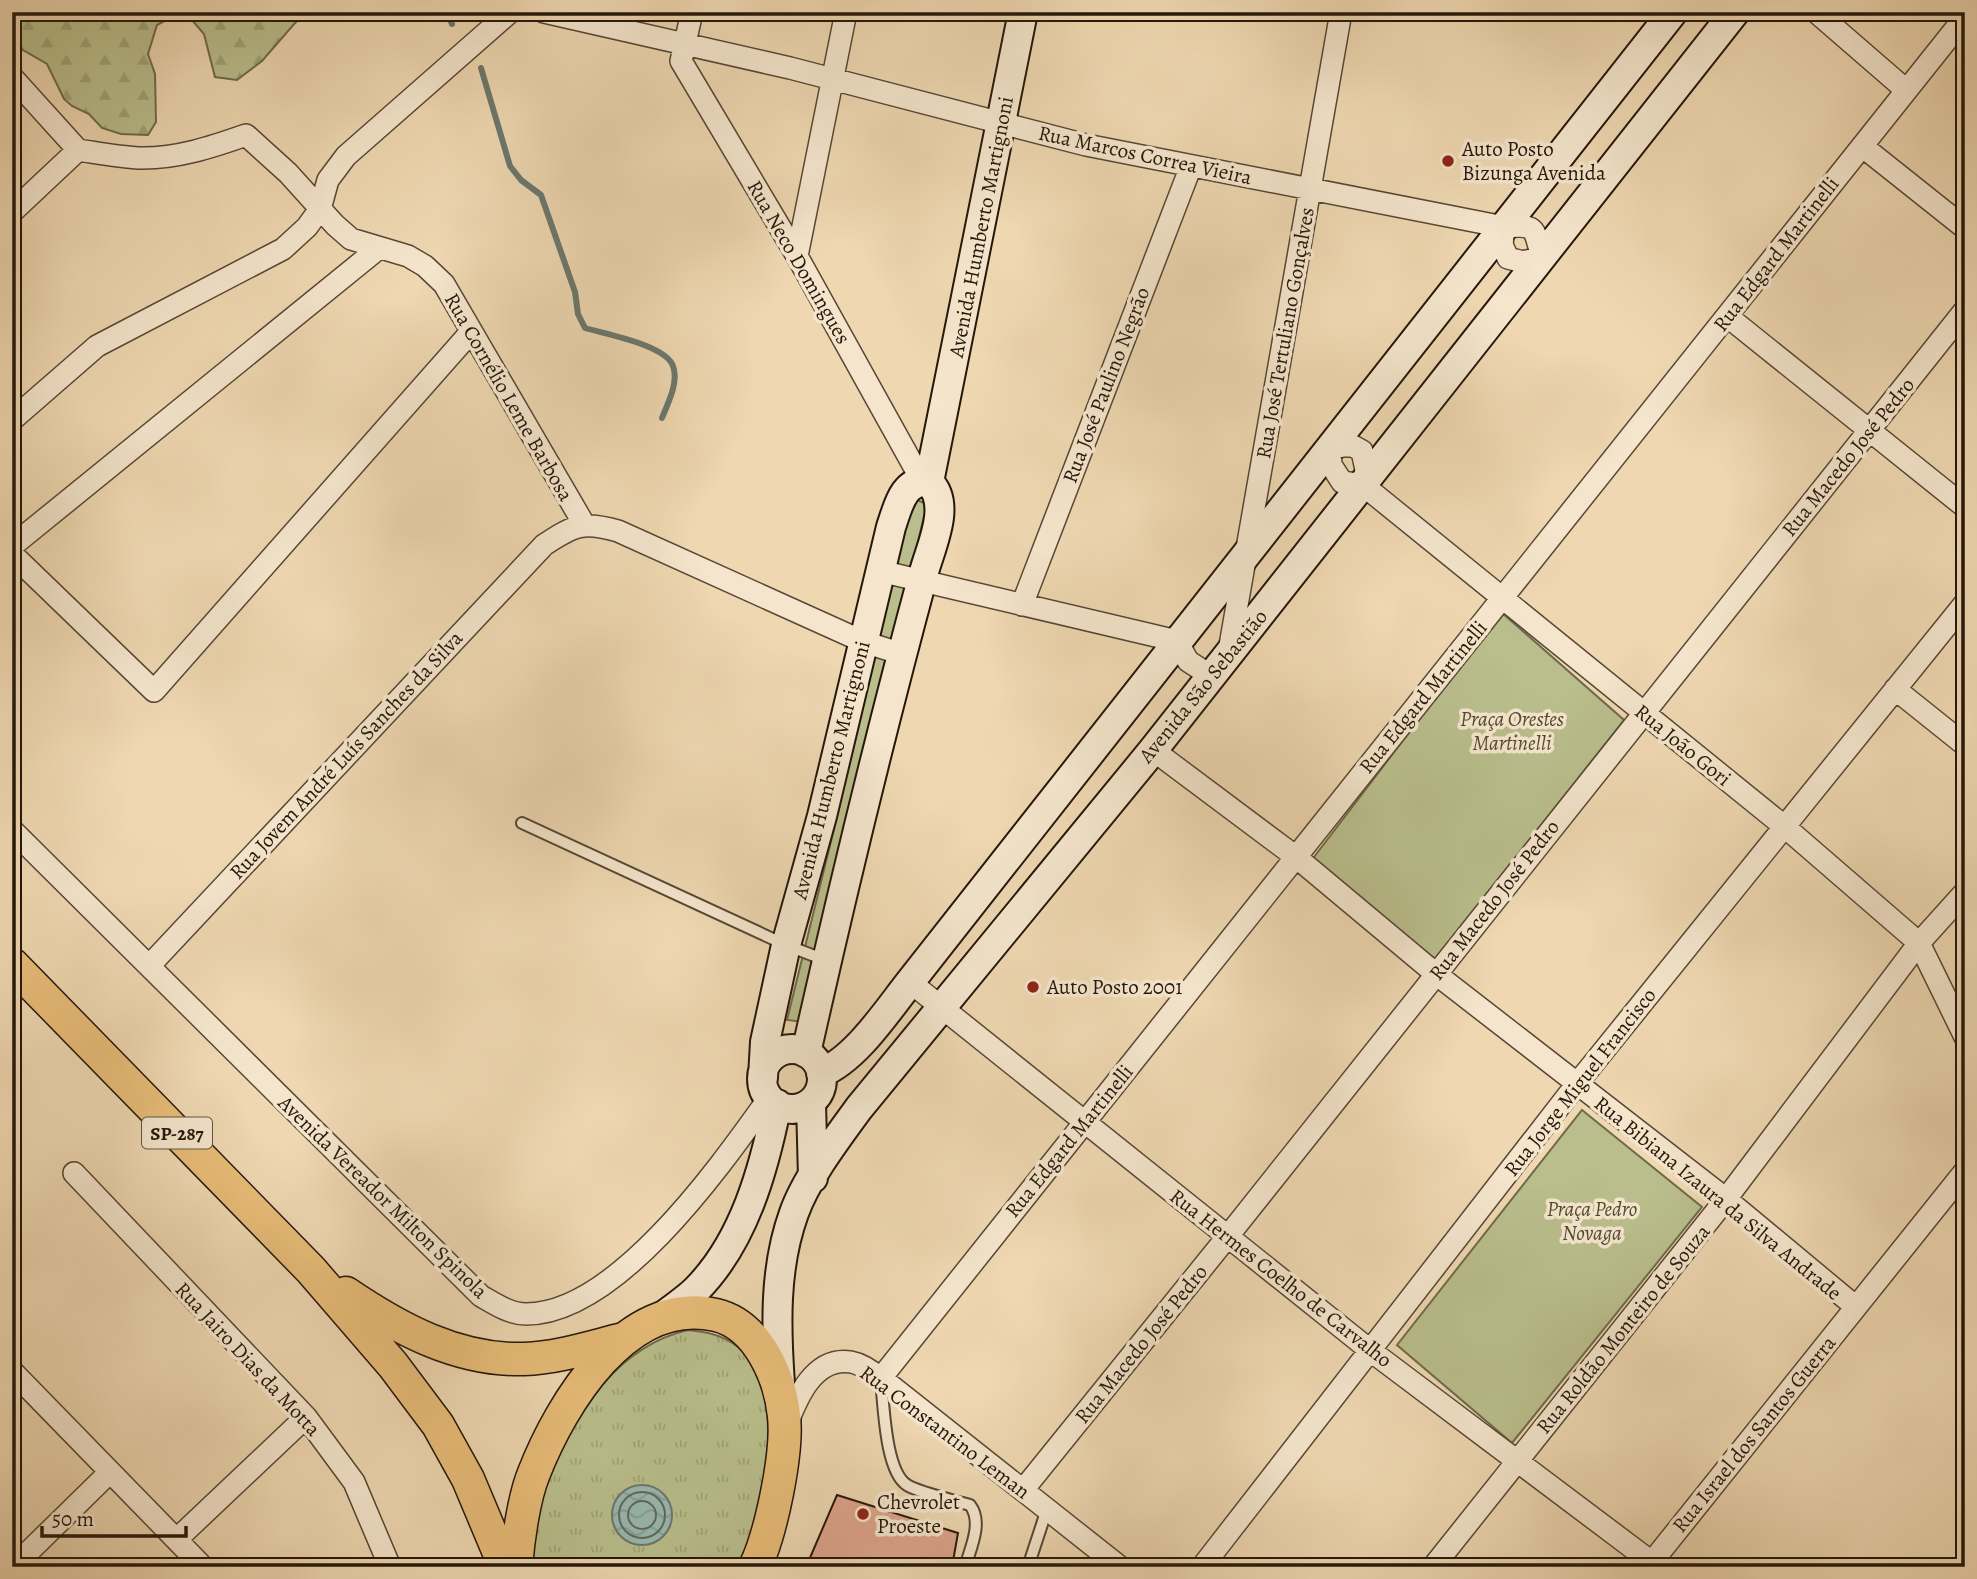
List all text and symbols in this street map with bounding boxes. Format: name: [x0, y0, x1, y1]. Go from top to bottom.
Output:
street label: Avenida Humberto Martignoni: [942, 94, 1020, 361]
street label: Rua Marcos Correa Vieira: [1036, 119, 1255, 191]
place label: Auto Posto Bizunga Avenida: [1461, 135, 1606, 187]
marker: Auto Posto Bizunga Avenida: [1440, 153, 1456, 169]
street label: Rua Edgard Martinelli: [1707, 171, 1845, 337]
street label: Rua Neco Domingues: [741, 175, 857, 349]
street label: Rua José Tertuliano Gonçalves: [1249, 205, 1321, 461]
street label: Rua José Paulino Negrão: [1056, 283, 1156, 487]
street label: Rua Cornélio Leme Barbosa: [438, 288, 580, 506]
street label: Rua Macedo José Pedro: [1775, 372, 1921, 542]
street label: Avenida São Sebastião: [1132, 603, 1274, 769]
street label: Rua Edgard Martinelli: [1353, 615, 1493, 779]
street label: Rua Jovem André Luís Sanches da Silva: [223, 624, 469, 885]
street label: Avenida Humberto Martignoni: [785, 638, 877, 903]
street label: Rua João Gori: [1629, 697, 1737, 793]
park label: Praça Orestes Martinelli: [1460, 705, 1564, 757]
street label: Rua Macedo José Pedro: [1422, 814, 1566, 986]
place label: Auto Posto 2001: [1046, 973, 1182, 1001]
marker: Auto Posto 2001: [1025, 979, 1041, 995]
street label: Rua Jorge Miguel Francisco: [1498, 982, 1662, 1182]
street label: Rua Edgard Martinelli: [999, 1059, 1139, 1223]
street label: Avenida Vereador Milton Spinola: [271, 1089, 494, 1305]
street label: Rua Bibiana Izaura da Silva Andrade: [1588, 1089, 1848, 1307]
road number: SP-287: [142, 1118, 212, 1148]
street label: Rua Hermes Coelho de Carvalho: [1164, 1182, 1398, 1374]
park label: Praça Pedro Novaga: [1547, 1195, 1637, 1247]
street label: Rua Roldão Monteiro de Souza: [1530, 1218, 1716, 1440]
street label: Rua Macedo José Pedro: [1068, 1259, 1214, 1429]
street label: Rua Jairo Dias da Motta: [169, 1276, 327, 1442]
street label: Rua Israel dos Santos Guerra: [1666, 1330, 1842, 1538]
street label: Rua Constantino Leman: [854, 1359, 1036, 1505]
place label: Chevrolet Proeste: [877, 1488, 960, 1540]
scale bar: [42, 1495, 186, 1539]
text: 50 m: [52, 1505, 94, 1533]
marker: Chevrolet Proeste: [855, 1506, 871, 1522]

